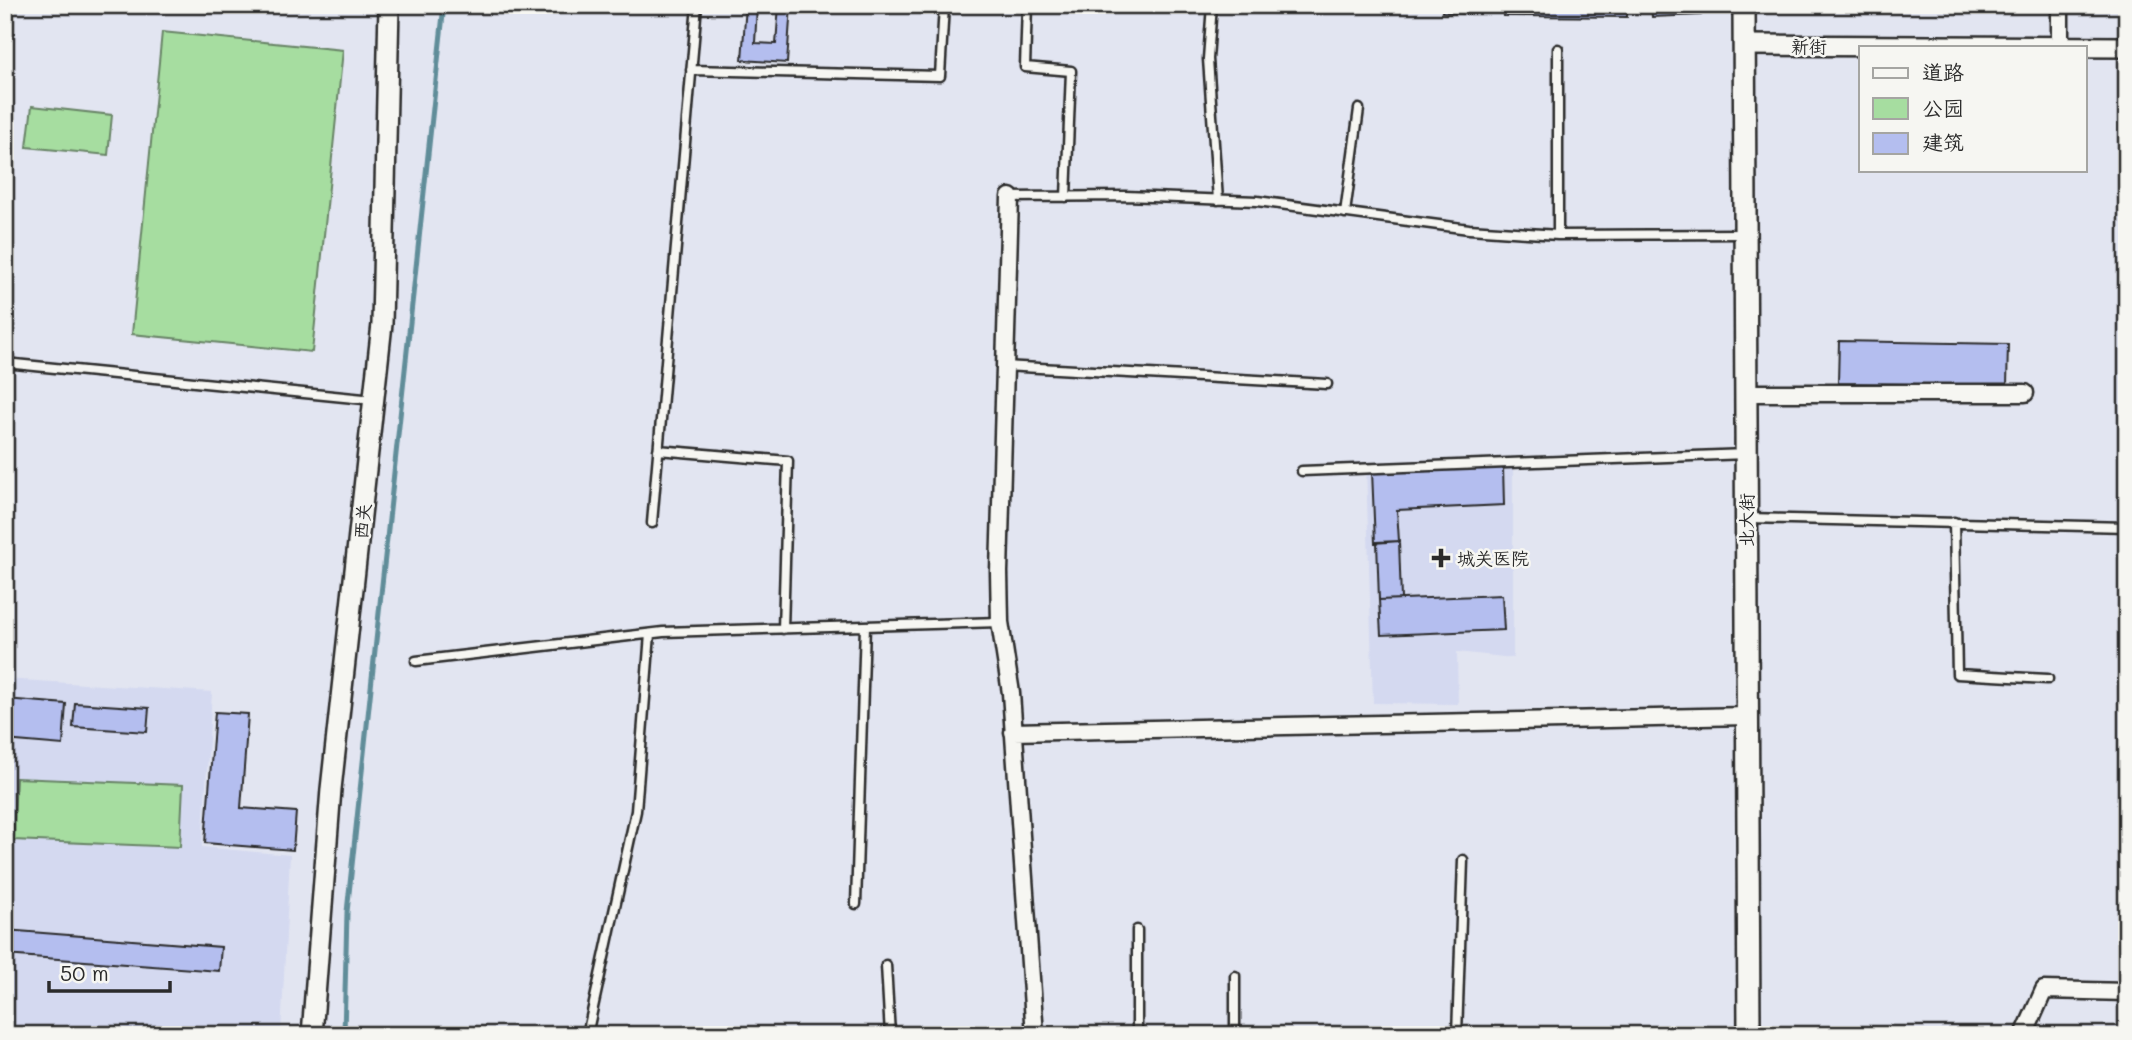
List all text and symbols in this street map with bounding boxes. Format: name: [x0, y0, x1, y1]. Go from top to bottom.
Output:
street label: 新街: [1791, 34, 1827, 58]
legend: [1859, 46, 2086, 172]
text: 道路: [1922, 58, 1964, 85]
text: 公园: [1922, 94, 1964, 121]
text: 建筑: [1922, 128, 1964, 155]
street label: 北大街: [1734, 493, 1758, 547]
street label: 西关: [348, 502, 376, 540]
place label: 城关医院: [1457, 546, 1529, 570]
marker: 城关医院: [1431, 548, 1451, 568]
scale bar: [49, 949, 170, 993]
text: 50 m: [60, 959, 109, 986]

